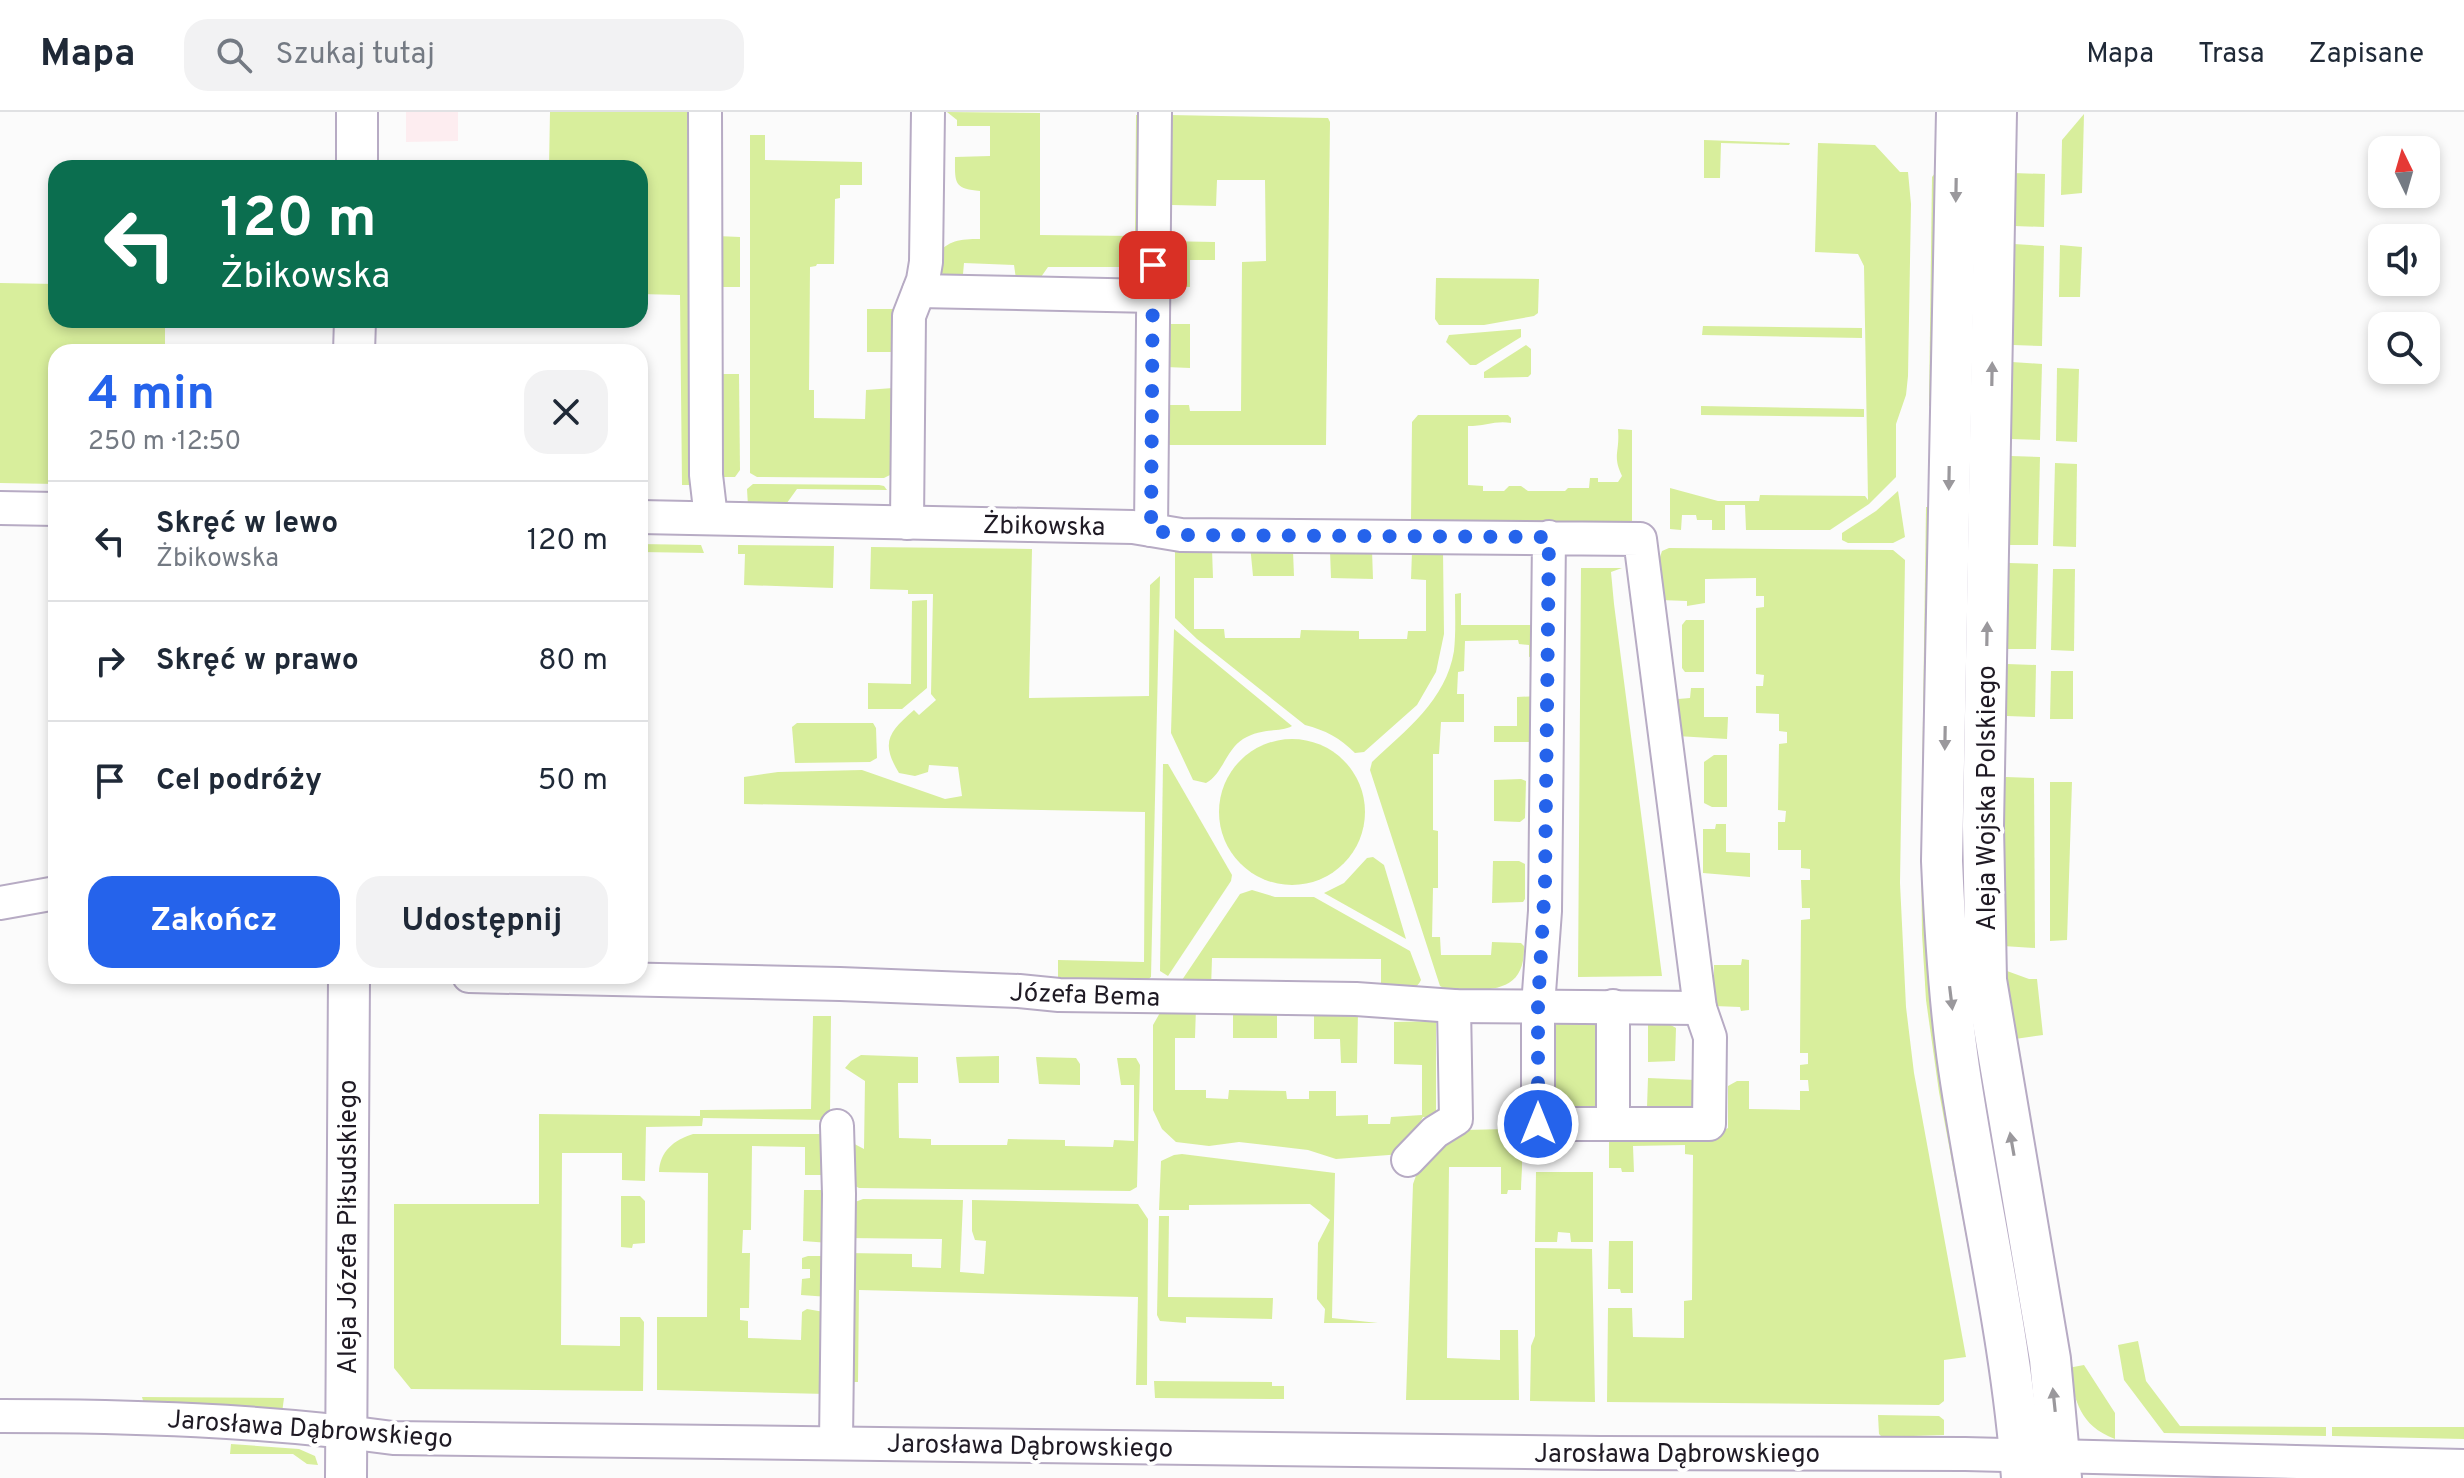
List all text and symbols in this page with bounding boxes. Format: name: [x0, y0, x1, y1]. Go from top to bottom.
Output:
search box: [184, 19, 744, 91]
text: Mapa: [40, 31, 136, 80]
icon: search: [212, 33, 256, 77]
text: Szukaj tutaj: [276, 37, 435, 74]
text: Mapa: [2086, 37, 2154, 73]
text: Trasa: [2198, 37, 2265, 73]
text: Zapisane: [2309, 37, 2424, 73]
north arrow: [2368, 136, 2440, 208]
map controls: [2368, 136, 2440, 384]
one-way arrow: [1949, 178, 1962, 203]
text: 120 m: [220, 186, 377, 256]
icon: left: [88, 192, 192, 296]
button: sound: [2368, 224, 2440, 296]
pin: [1119, 231, 1187, 299]
icon: arrive: [1131, 243, 1175, 287]
text: Żbikowska: [220, 255, 390, 301]
button: search: [2368, 312, 2440, 384]
one-way arrow: [1985, 361, 1998, 386]
text: 4 min: [88, 366, 215, 426]
button: close: [524, 370, 608, 454]
text: 250 m · 12:50: [88, 426, 241, 459]
one-way arrow: [1943, 466, 1955, 491]
text: Skręć w lewo: [156, 506, 338, 543]
street label: Żbikowska: [982, 509, 1106, 545]
icon: left: [88, 519, 132, 563]
text: 120 m: [527, 523, 608, 560]
text: Żbikowska: [156, 543, 279, 576]
one-way arrow: [1981, 621, 1993, 646]
icon: right: [88, 639, 132, 683]
text: Skręć w prawo: [156, 643, 359, 680]
text: 80 m: [538, 643, 608, 680]
street label: Aleja Wojska Polskiego: [1972, 665, 2005, 931]
one-way arrow: [1938, 726, 1951, 751]
icon: arrive: [88, 759, 132, 803]
text: Cel podróży: [156, 763, 322, 800]
text: 50 m: [538, 763, 608, 800]
button: Zakończ: [88, 876, 340, 968]
button: Udostępnij: [356, 876, 608, 968]
street label: Józefa Bema: [1009, 977, 1161, 1016]
one-way arrow: [1944, 985, 1957, 1010]
street label: Aleja Józefa Piłsudskiego: [333, 1079, 366, 1375]
position arrow: [1496, 1082, 1580, 1166]
one-way arrow: [2006, 1131, 2018, 1156]
one-way arrow: [2048, 1387, 2061, 1412]
street label: Jarosława Dąbrowskiego: [166, 1404, 454, 1457]
street label: Jarosława Dąbrowskiego: [887, 1429, 1173, 1466]
street label: Jarosława Dąbrowskiego: [1534, 1439, 1820, 1472]

